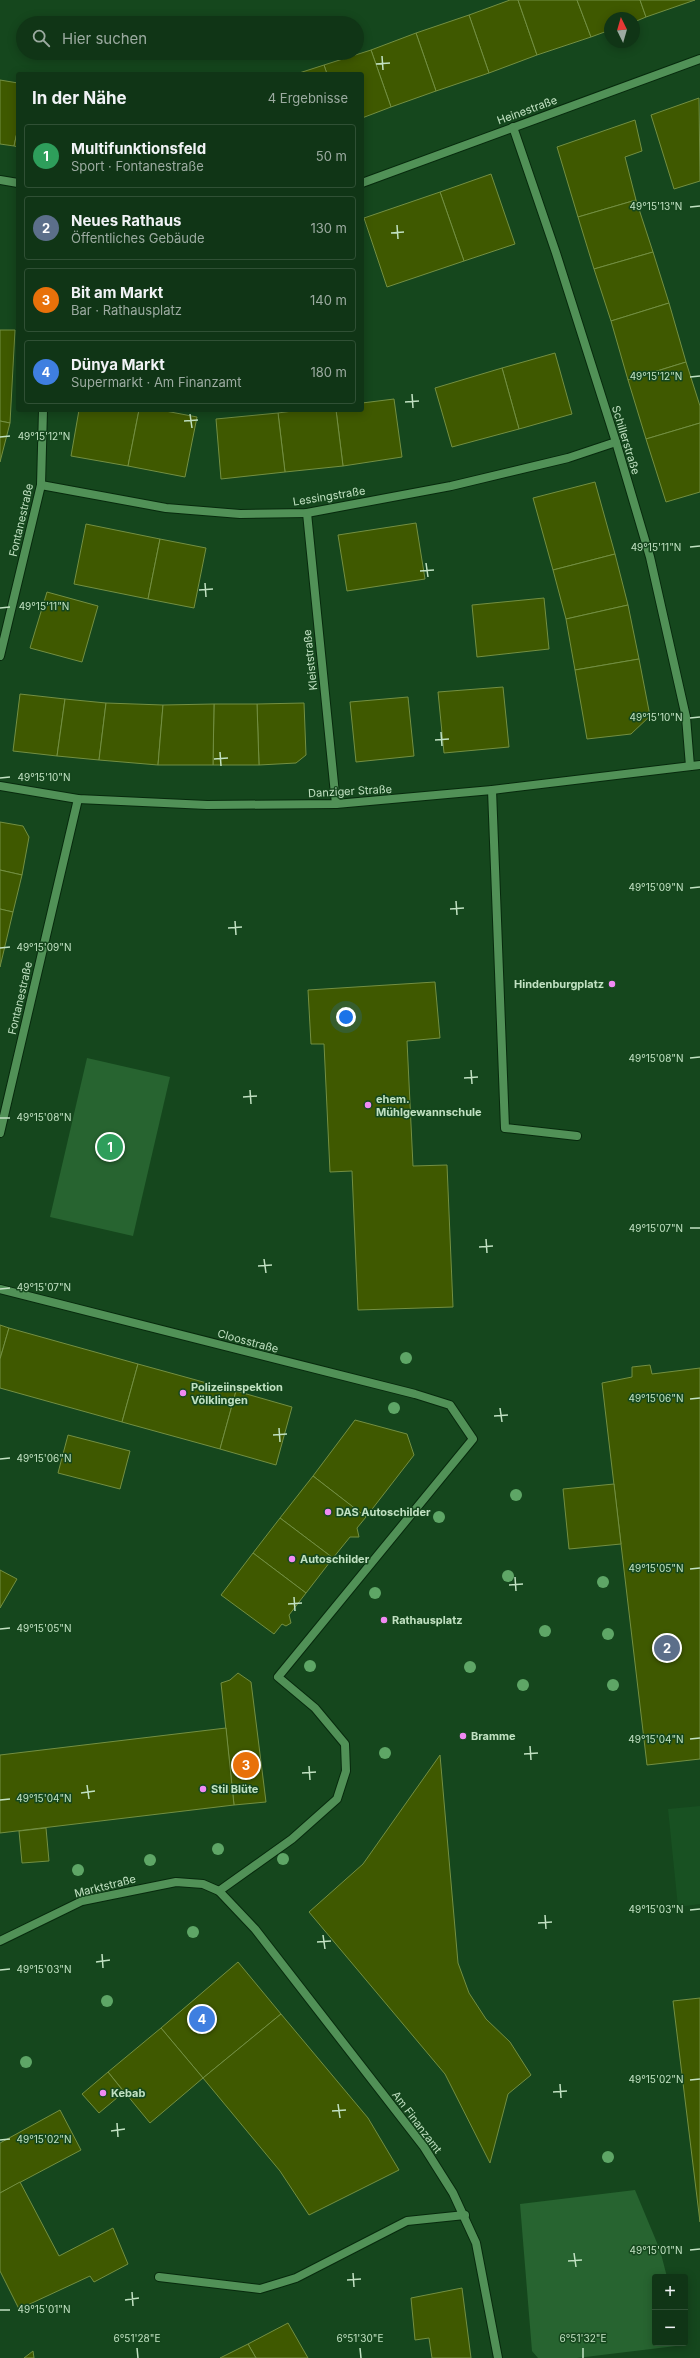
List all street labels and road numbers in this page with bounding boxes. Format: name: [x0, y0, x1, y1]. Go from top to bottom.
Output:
street label: Heinestraße: [495, 93, 559, 127]
street label: Schillerstraße: [609, 404, 643, 476]
street label: Fontanestraße: [6, 482, 36, 558]
street label: Lessingstraße: [292, 483, 366, 509]
street label: Kleiststraße: [300, 629, 320, 691]
street label: Danziger Straße: [308, 782, 392, 800]
street label: Fontanestraße: [5, 960, 35, 1036]
street label: Cloosstraße: [216, 1326, 280, 1356]
street label: Marktstraße: [73, 1872, 137, 1900]
street label: Am Finanzamt: [389, 2088, 445, 2156]

